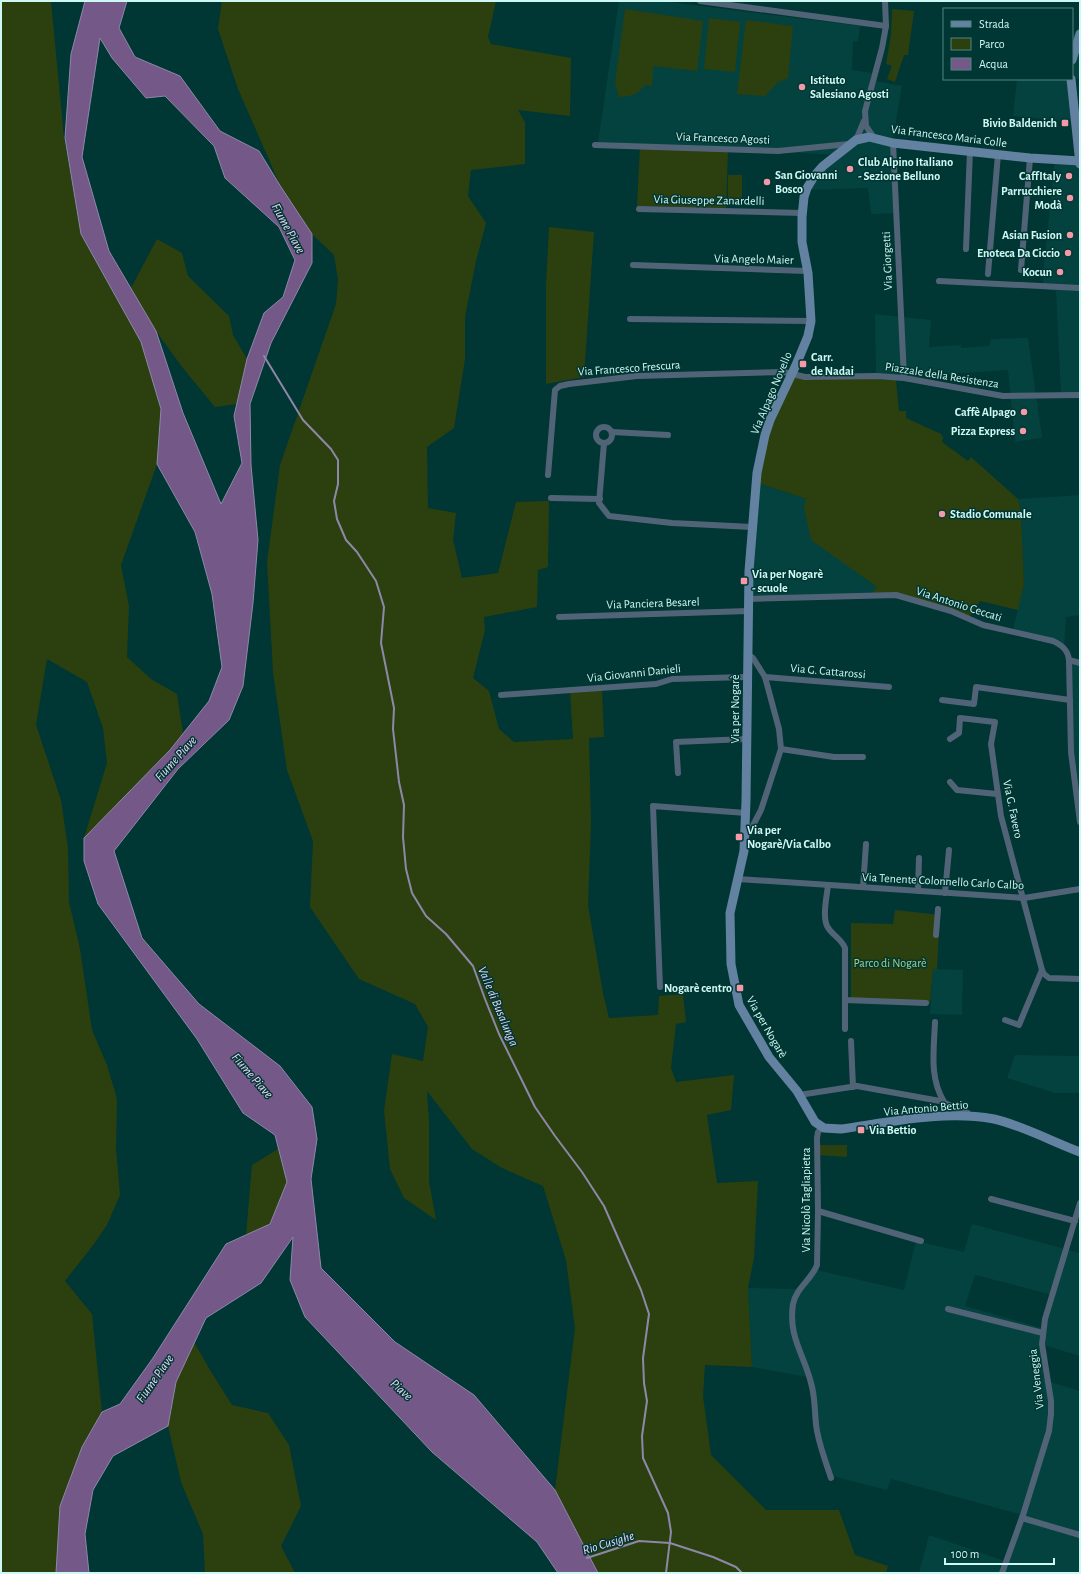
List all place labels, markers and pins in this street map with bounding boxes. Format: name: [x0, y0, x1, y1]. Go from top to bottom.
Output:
place label: Istituto Salesiano Agosti: [810, 74, 889, 100]
marker: Istituto Salesiano Agosti: [797, 82, 807, 92]
place label: Bivio Baldenich: [982, 117, 1057, 129]
marker: Bivio Baldenich: [1060, 118, 1070, 128]
place label: Club Alpino Italiano - Sezione Belluno: [858, 156, 953, 182]
marker: Club Alpino Italiano - Sezione Belluno: [845, 164, 855, 174]
place label: San Giovanni Bosco: [775, 169, 837, 195]
place label: CaffItaly: [1019, 170, 1062, 183]
marker: CaffItaly: [1064, 171, 1074, 181]
marker: San Giovanni Bosco: [762, 177, 772, 187]
place label: Parrucchiere Modà: [1001, 185, 1062, 211]
marker: Parrucchiere Modà: [1065, 193, 1075, 203]
place label: Asian Fusion: [1002, 229, 1062, 241]
marker: Asian Fusion: [1065, 230, 1075, 240]
place label: Enoteca Da Ciccio: [977, 247, 1060, 259]
marker: Enoteca Da Ciccio: [1063, 248, 1073, 258]
place label: Kocun: [1022, 266, 1052, 278]
marker: Kocun: [1055, 267, 1065, 277]
place label: Carr. de Nadai: [811, 351, 854, 377]
marker: Carr. de Nadai: [798, 359, 808, 369]
place label: Caffè Alpago: [955, 406, 1016, 418]
marker: Caffè Alpago: [1019, 407, 1029, 417]
place label: Pizza Express: [951, 425, 1015, 437]
marker: Pizza Express: [1018, 426, 1028, 436]
place label: Stadio Comunale: [950, 508, 1032, 520]
marker: Stadio Comunale: [937, 509, 947, 519]
place label: Via per Nogarè - scuole: [752, 568, 823, 594]
marker: Via per Nogarè - scuole: [739, 576, 749, 586]
place label: Via per Nogarè/Via Calbo: [747, 824, 831, 850]
marker: Via per Nogarè/Via Calbo: [734, 832, 744, 842]
place label: Nogarè centro: [664, 982, 732, 994]
marker: Nogarè centro: [735, 983, 745, 993]
place label: Via Bettio: [869, 1124, 917, 1136]
marker: Via Bettio: [856, 1125, 866, 1135]

